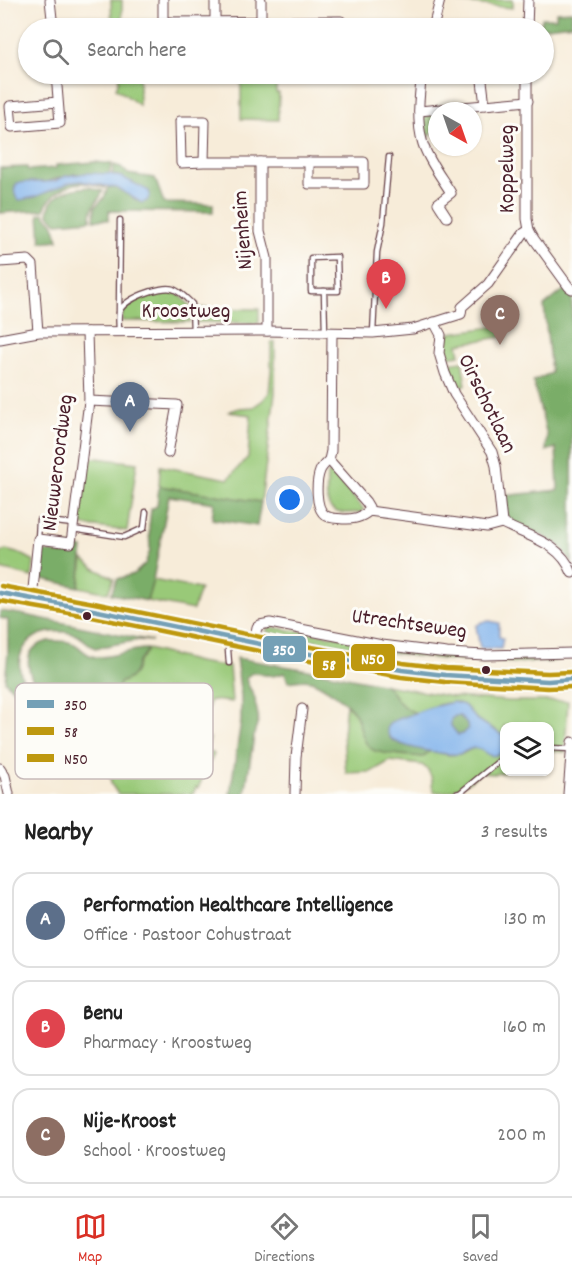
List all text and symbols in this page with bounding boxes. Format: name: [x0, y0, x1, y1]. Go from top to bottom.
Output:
search box: [18, 18, 554, 84]
icon: search: [39, 35, 72, 68]
text: Search here: [87, 36, 186, 67]
north arrow: [428, 102, 482, 156]
street label: Koppelweg: [493, 125, 524, 213]
street label: Nijenheim: [226, 189, 262, 271]
pin: B: [366, 260, 406, 309]
pin: C: [480, 296, 520, 345]
street label: Kroostweg: [142, 297, 230, 328]
street label: Oirschotlaan: [449, 349, 523, 459]
pin: A: [110, 382, 150, 432]
street label: Nieuweroordweg: [35, 393, 83, 533]
your location: [275, 485, 304, 514]
street label: Utrechtseweg: [349, 602, 469, 648]
unlabelled marker: [81, 610, 93, 622]
line badge: 350: [262, 635, 307, 663]
text: 350: [272, 640, 296, 663]
line badge: N50: [350, 643, 396, 672]
text: N50: [361, 649, 385, 672]
line badge: 58: [312, 650, 346, 679]
text: 58: [322, 655, 336, 678]
unlabelled marker: [480, 664, 492, 676]
legend: [15, 683, 213, 779]
text: 350: [64, 695, 87, 718]
text: 58: [64, 722, 78, 745]
map controls: [500, 722, 554, 776]
button: layers: [500, 722, 554, 776]
text: N50: [64, 749, 88, 772]
text: Nearby: [24, 815, 92, 852]
text: 3 results: [481, 819, 548, 847]
text: Performation Healthcare Intelligence: [83, 891, 393, 922]
text: A: [40, 906, 51, 934]
text: 130 m: [504, 906, 546, 934]
text: Office · Pastoor Cohustraat: [83, 922, 292, 950]
text: Benu: [83, 999, 123, 1030]
text: B: [41, 1014, 50, 1042]
text: 160 m: [503, 1014, 546, 1042]
text: Pharmacy · Kroostweg: [83, 1030, 252, 1058]
text: Nije-Kroost: [83, 1107, 176, 1138]
text: C: [41, 1122, 50, 1150]
text: 200 m: [497, 1122, 546, 1150]
text: School · Kroostweg: [83, 1138, 226, 1166]
tab: Map: [74, 1210, 107, 1269]
tab: Directions: [254, 1210, 315, 1269]
tab: Saved: [462, 1210, 498, 1269]

